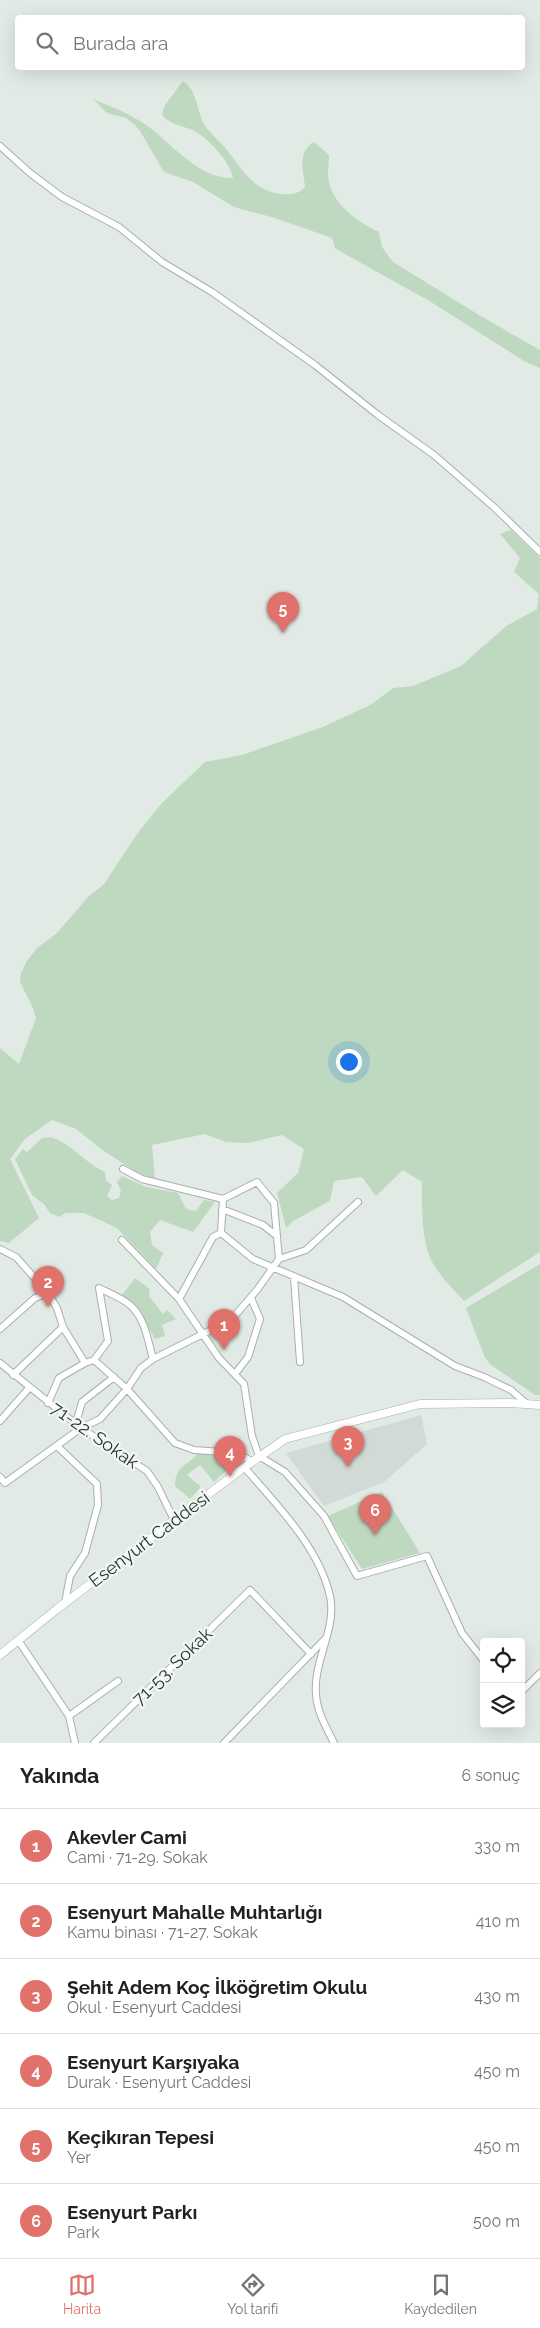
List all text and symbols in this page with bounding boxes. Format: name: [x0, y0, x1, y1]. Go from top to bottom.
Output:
search box: [15, 15, 525, 70]
icon: search: [33, 29, 61, 57]
text: Burada ara: [73, 32, 168, 54]
pin: 5: [267, 592, 299, 633]
your location: [336, 1049, 362, 1075]
pin: 2: [32, 1266, 64, 1307]
pin: 1: [208, 1309, 240, 1350]
street label: 71-22. Sokak: [47, 1397, 143, 1473]
pin: 3: [332, 1426, 364, 1467]
pin: 4: [214, 1436, 246, 1477]
street label: Esenyurt Caddesi: [85, 1487, 213, 1591]
pin: 6: [359, 1494, 391, 1535]
street label: 71-53. Sokak: [128, 1622, 217, 1709]
map controls: [480, 1638, 525, 1728]
button: locate: [480, 1638, 525, 1683]
button: layers: [480, 1683, 525, 1728]
text: Yakında: [20, 1763, 99, 1788]
text: 6 sonuç: [461, 1766, 520, 1785]
text: Akevler Cami: [67, 1826, 187, 1848]
text: 1: [32, 1837, 40, 1856]
text: 330 m: [474, 1837, 520, 1856]
text: Cami · 71-29. Sokak: [67, 1848, 208, 1867]
text: Esenyurt Mahalle Muhtarlığı: [67, 1901, 322, 1923]
text: 2: [31, 1912, 41, 1931]
text: 410 m: [476, 1912, 520, 1931]
text: Kamu binası · 71-27. Sokak: [67, 1923, 258, 1942]
text: Şehit Adem Koç İlköğretim Okulu: [67, 1976, 367, 1998]
text: 3: [32, 1987, 40, 2006]
text: 430 m: [474, 1987, 520, 2006]
text: Okul · Esenyurt Caddesi: [67, 1998, 242, 2017]
text: Esenyurt Karşıyaka: [67, 2051, 240, 2073]
text: 4: [31, 2062, 41, 2081]
text: 450 m: [474, 2062, 520, 2081]
text: Durak · Esenyurt Caddesi: [67, 2073, 251, 2092]
text: Keçikıran Tepesi: [67, 2126, 214, 2148]
text: 5: [32, 2137, 40, 2156]
text: 450 m: [474, 2137, 520, 2156]
text: Yer: [67, 2148, 91, 2167]
text: Esenyurt Parkı: [67, 2201, 197, 2223]
text: 6: [31, 2212, 41, 2231]
text: 500 m: [473, 2212, 520, 2231]
text: Park: [67, 2223, 100, 2242]
tab: Harita: [63, 2271, 101, 2317]
tab: Yol tarifi: [227, 2271, 278, 2317]
tab: Kaydedilen: [404, 2271, 477, 2317]

